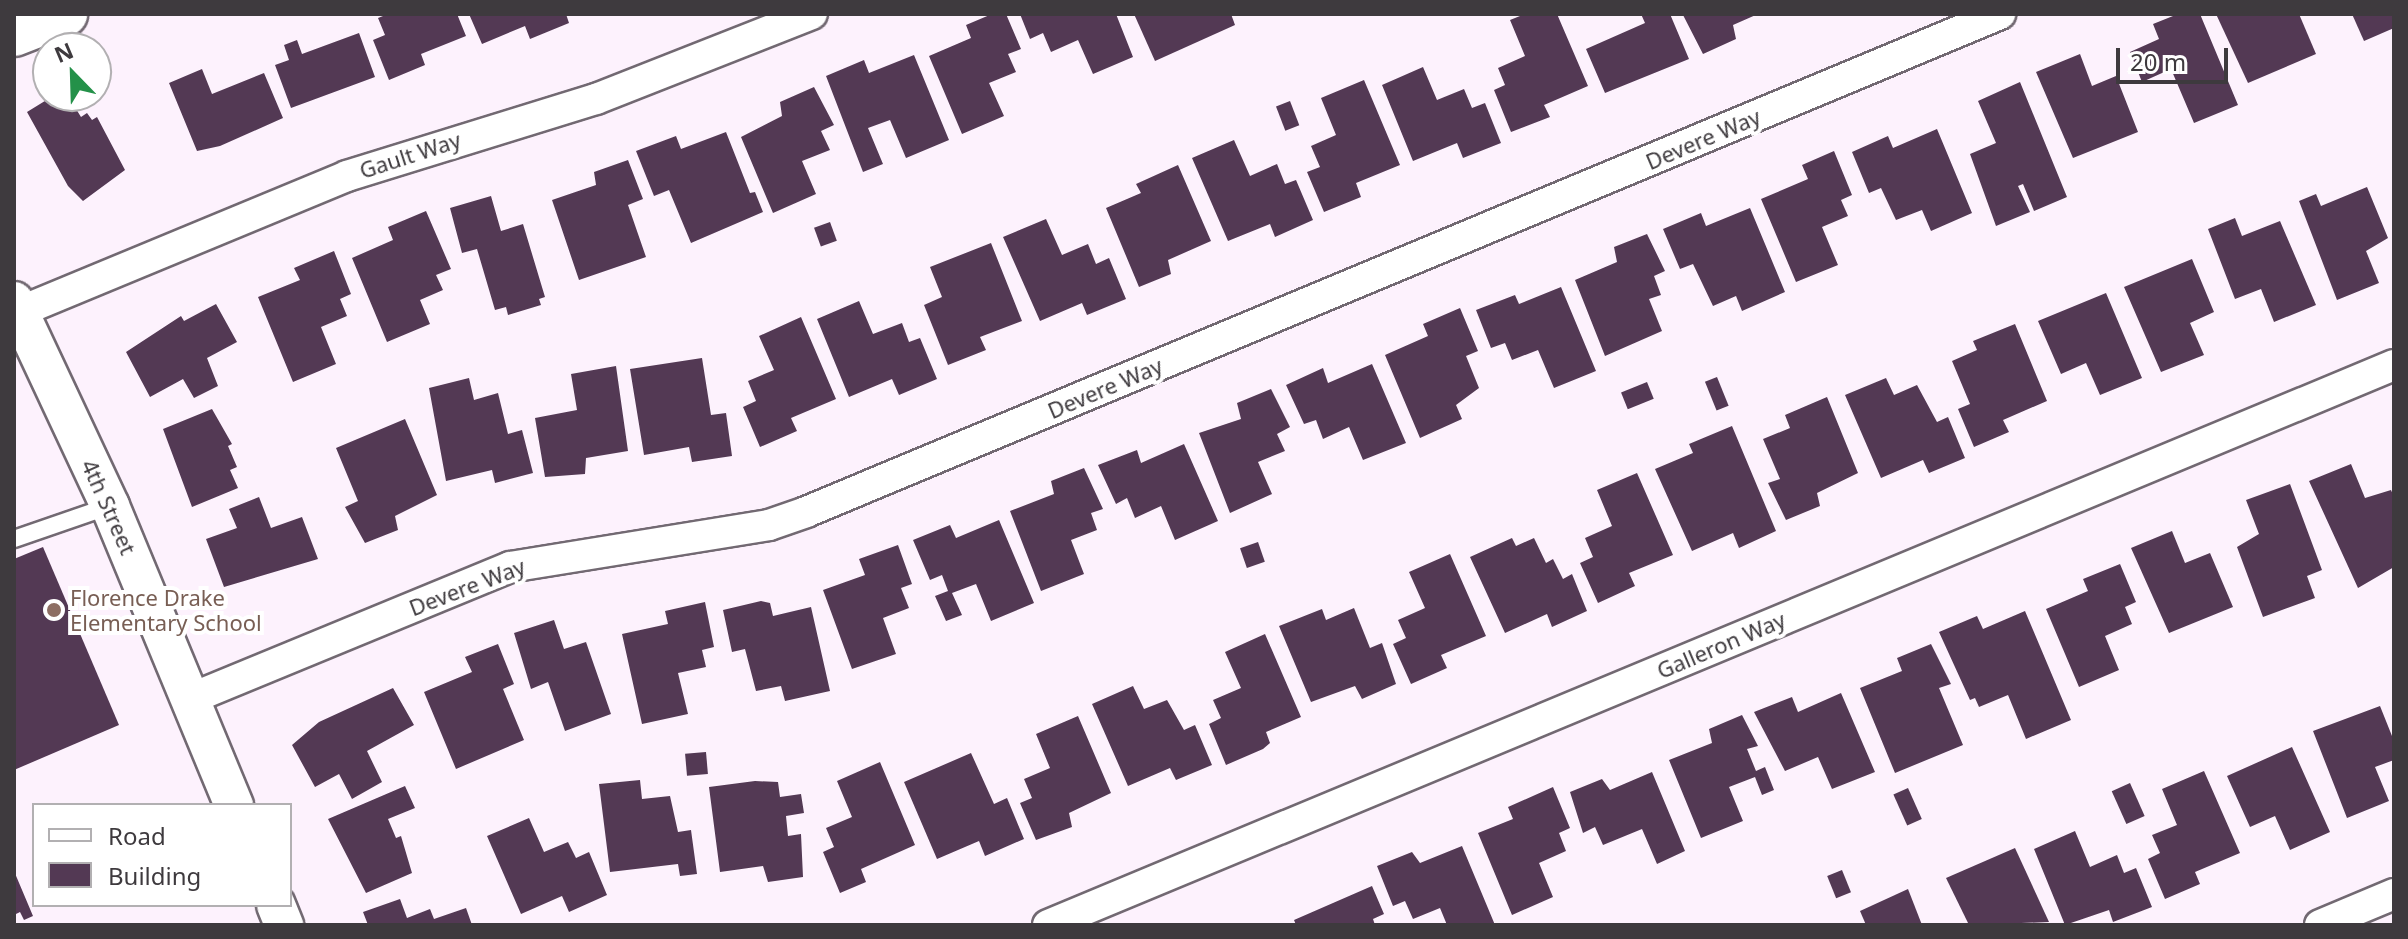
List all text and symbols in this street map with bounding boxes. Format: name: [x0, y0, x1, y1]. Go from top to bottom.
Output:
north arrow: [32, 32, 112, 112]
scale bar: [2120, 32, 2232, 82]
text: N: [49, 34, 77, 69]
text: 20 m: [2130, 45, 2186, 78]
street label: Devere Way: [1642, 103, 1764, 175]
street label: Gault Way: [356, 126, 464, 184]
street label: Devere Way: [1044, 352, 1166, 424]
street label: 4th Street: [76, 455, 142, 559]
street label: Devere Way: [405, 553, 529, 621]
place label: Florence Drake Elementary School: [70, 584, 262, 636]
marker: Florence Drake Elementary School: [45, 601, 63, 619]
street label: Galleron Way: [1653, 606, 1789, 684]
legend: [32, 803, 292, 907]
text: Road: [108, 819, 166, 852]
text: Building: [108, 859, 201, 892]

